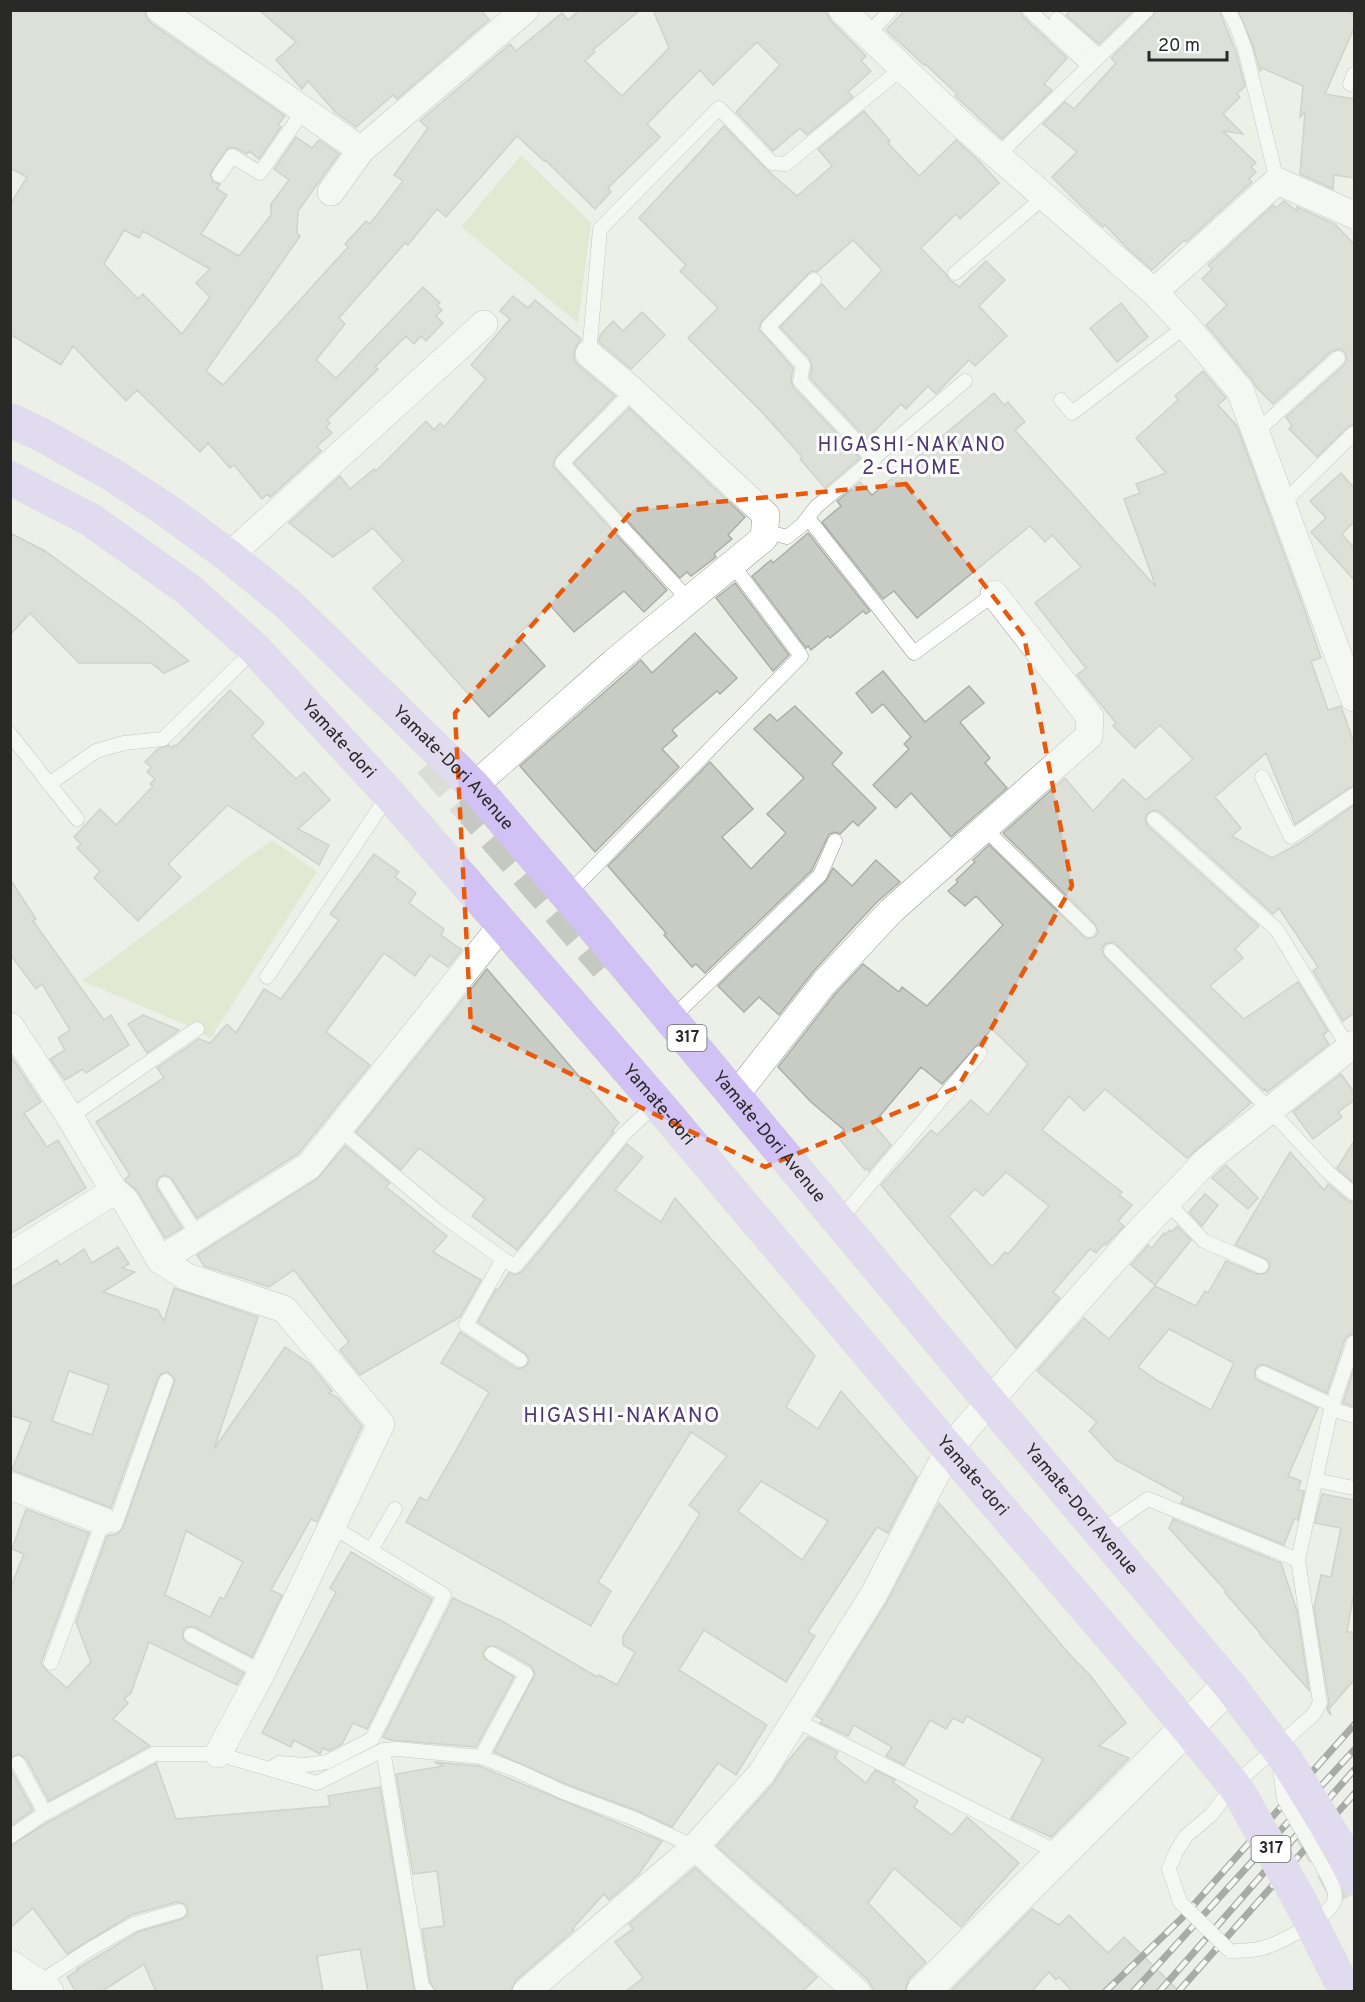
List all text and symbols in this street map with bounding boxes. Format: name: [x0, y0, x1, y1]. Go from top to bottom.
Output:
scale bar: [1149, 24, 1227, 62]
text: 20 m: [1158, 35, 1200, 58]
district label: HIGASHI-NAKANO 2-CHOME: [817, 433, 1007, 482]
street label: Yamate-dori: [296, 695, 381, 784]
street label: Yamate-Dori Avenue: [387, 701, 518, 835]
road number: 317: [668, 1025, 706, 1051]
street label: Yamate-dori: [617, 1059, 700, 1150]
street label: Yamate-Dori Avenue: [707, 1066, 831, 1208]
district label: HIGASHI-NAKANO: [523, 1403, 721, 1430]
street label: Yamate-dori: [931, 1431, 1014, 1521]
street label: Yamate-Dori Avenue: [1019, 1439, 1143, 1580]
road number: 317: [1252, 1836, 1290, 1862]

